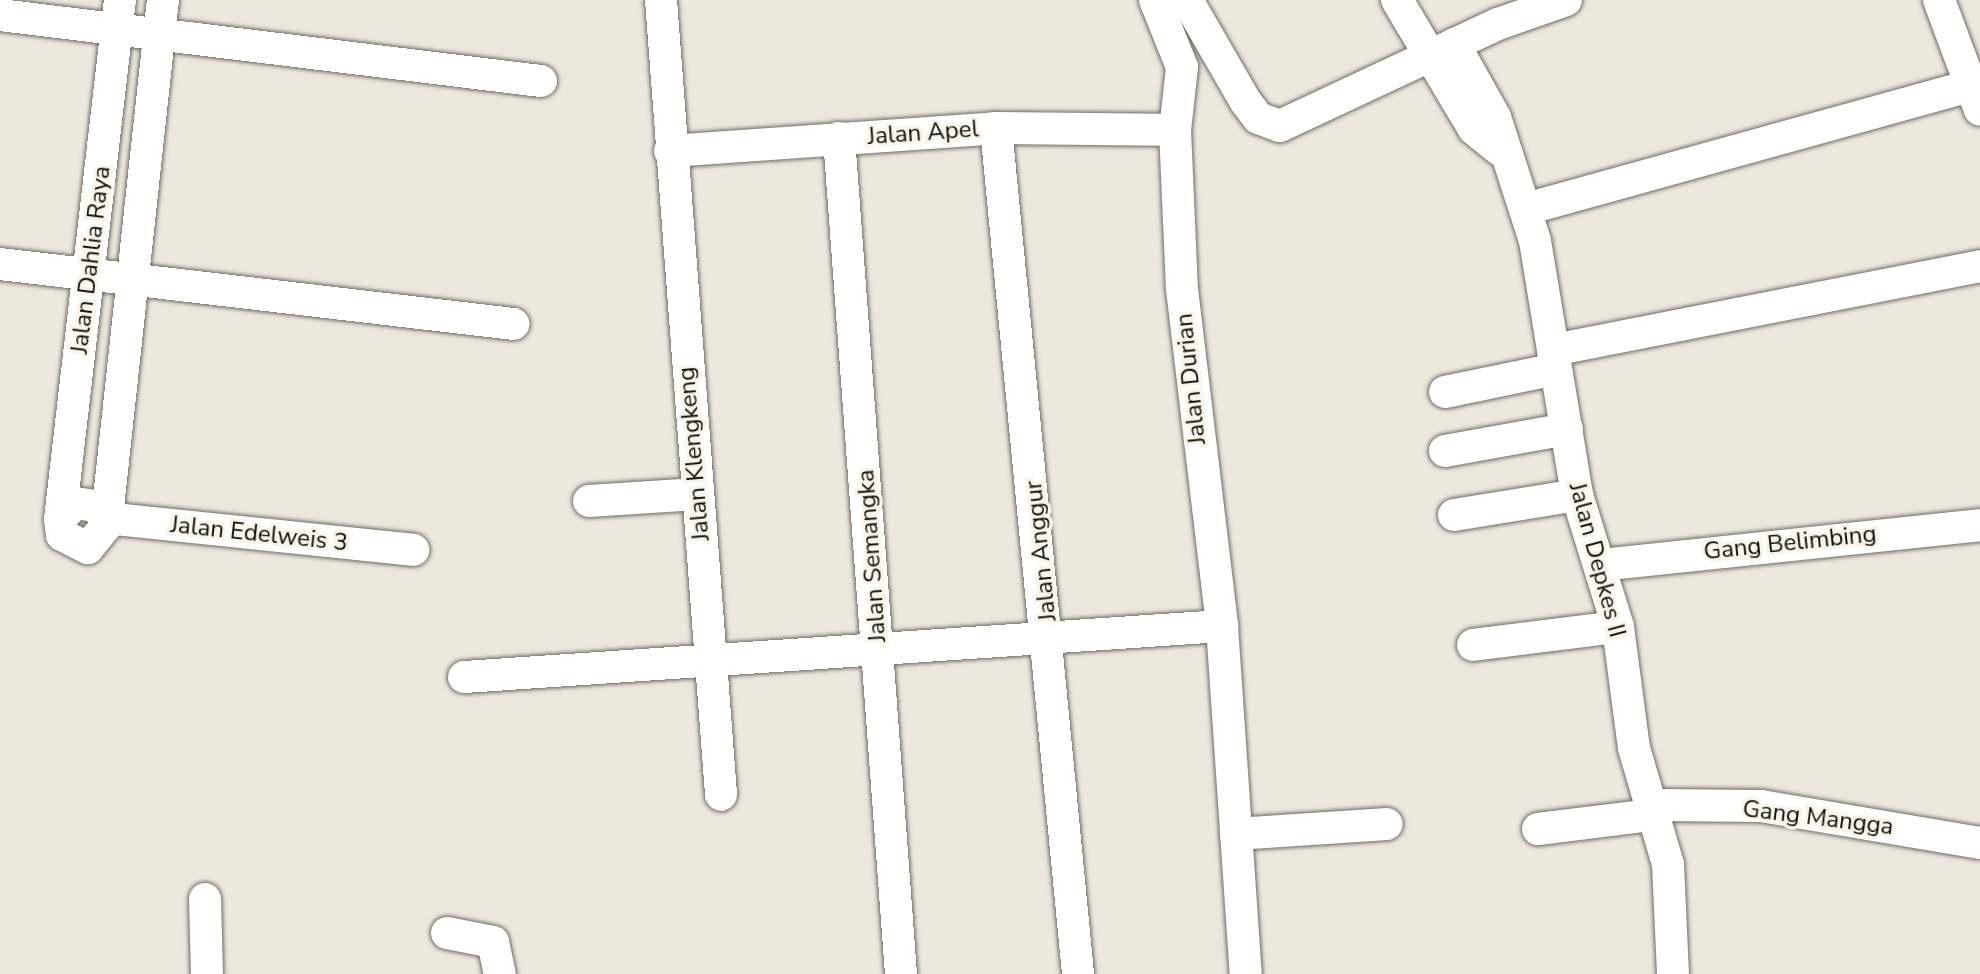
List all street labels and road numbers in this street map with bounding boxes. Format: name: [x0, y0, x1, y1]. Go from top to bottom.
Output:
street label: Jalan Apel: [866, 115, 980, 151]
street label: Jalan Dahlia Raya: [65, 164, 117, 356]
street label: Jalan Durian: [1170, 312, 1212, 446]
street label: Jalan Klengkeng: [672, 366, 716, 542]
street label: Jalan Semangka: [852, 469, 892, 643]
street label: Jalan Anggur: [1019, 479, 1063, 623]
street label: Jalan Depkes II: [1562, 479, 1632, 641]
street label: Jalan Edelweis 3: [169, 510, 349, 558]
street label: Gang Belimbing: [1702, 520, 1878, 566]
street label: Gang Mangga: [1741, 794, 1895, 842]

